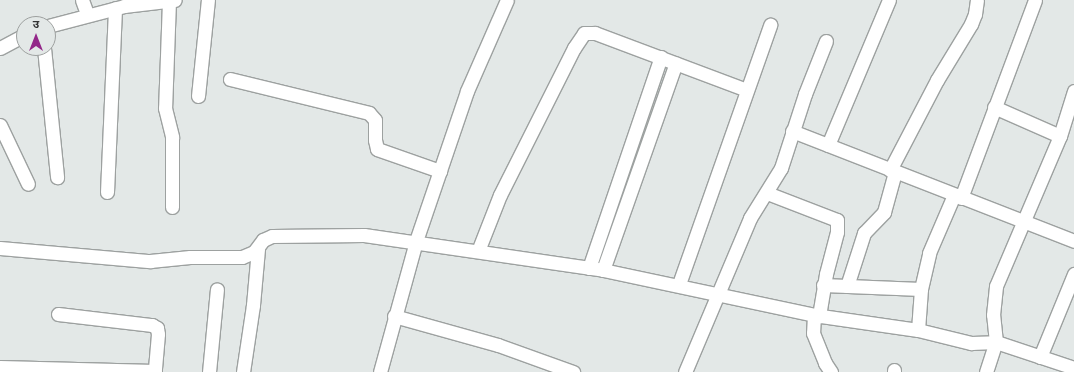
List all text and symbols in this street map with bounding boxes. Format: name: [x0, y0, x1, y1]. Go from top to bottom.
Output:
north arrow: [16, 16, 56, 56]
text: उ: [33, 18, 39, 31]

